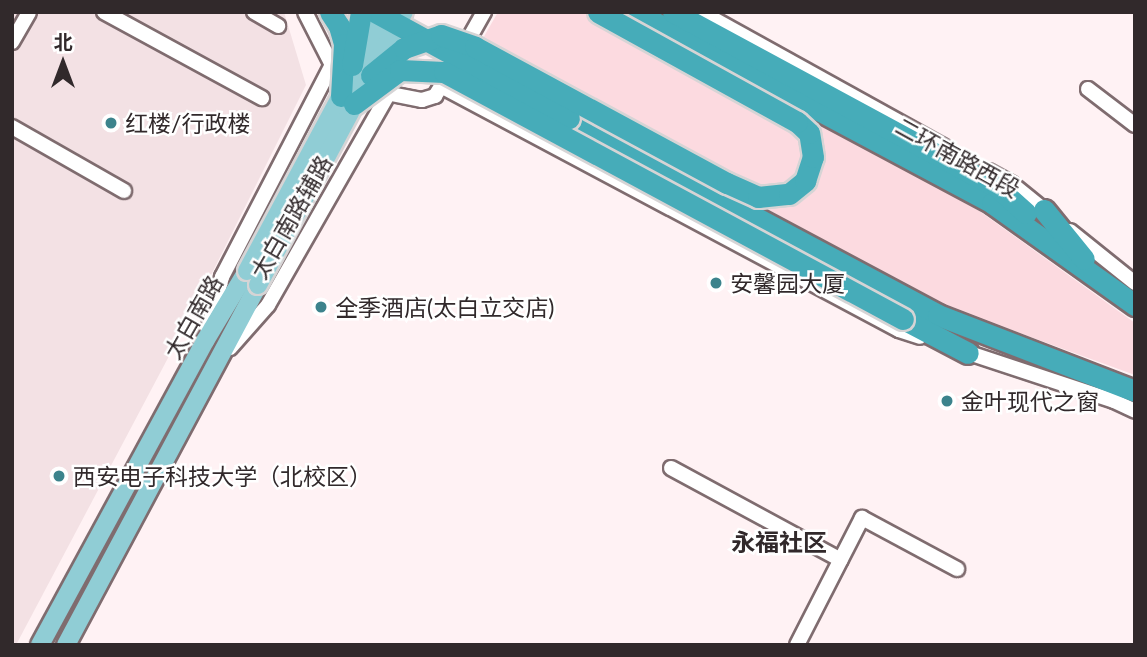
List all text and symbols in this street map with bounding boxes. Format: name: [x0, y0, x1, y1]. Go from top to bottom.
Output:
north arrow: [28, 28, 98, 98]
text: 北: [53, 30, 73, 53]
place label: 红楼/行政楼: [125, 109, 250, 137]
street label: 二环南路西段: [891, 111, 1025, 203]
marker: 红楼/行政楼: [103, 115, 119, 131]
street label: 太白南路辅路: [245, 150, 337, 284]
place label: 安馨园大厦: [730, 269, 845, 297]
street label: 太白南路: [158, 270, 228, 364]
marker: 安馨园大厦: [708, 275, 724, 291]
place label: 全季酒店(太白立交店): [335, 293, 554, 321]
marker: 全季酒店(太白立交店): [313, 299, 329, 315]
place label: 金叶现代之窗: [961, 387, 1099, 415]
marker: 金叶现代之窗: [939, 393, 955, 409]
place label: 西安电子科技大学（北校区）: [73, 462, 372, 490]
marker: 西安电子科技大学（北校区）: [51, 468, 67, 484]
district label: 永福社区: [731, 528, 827, 556]

